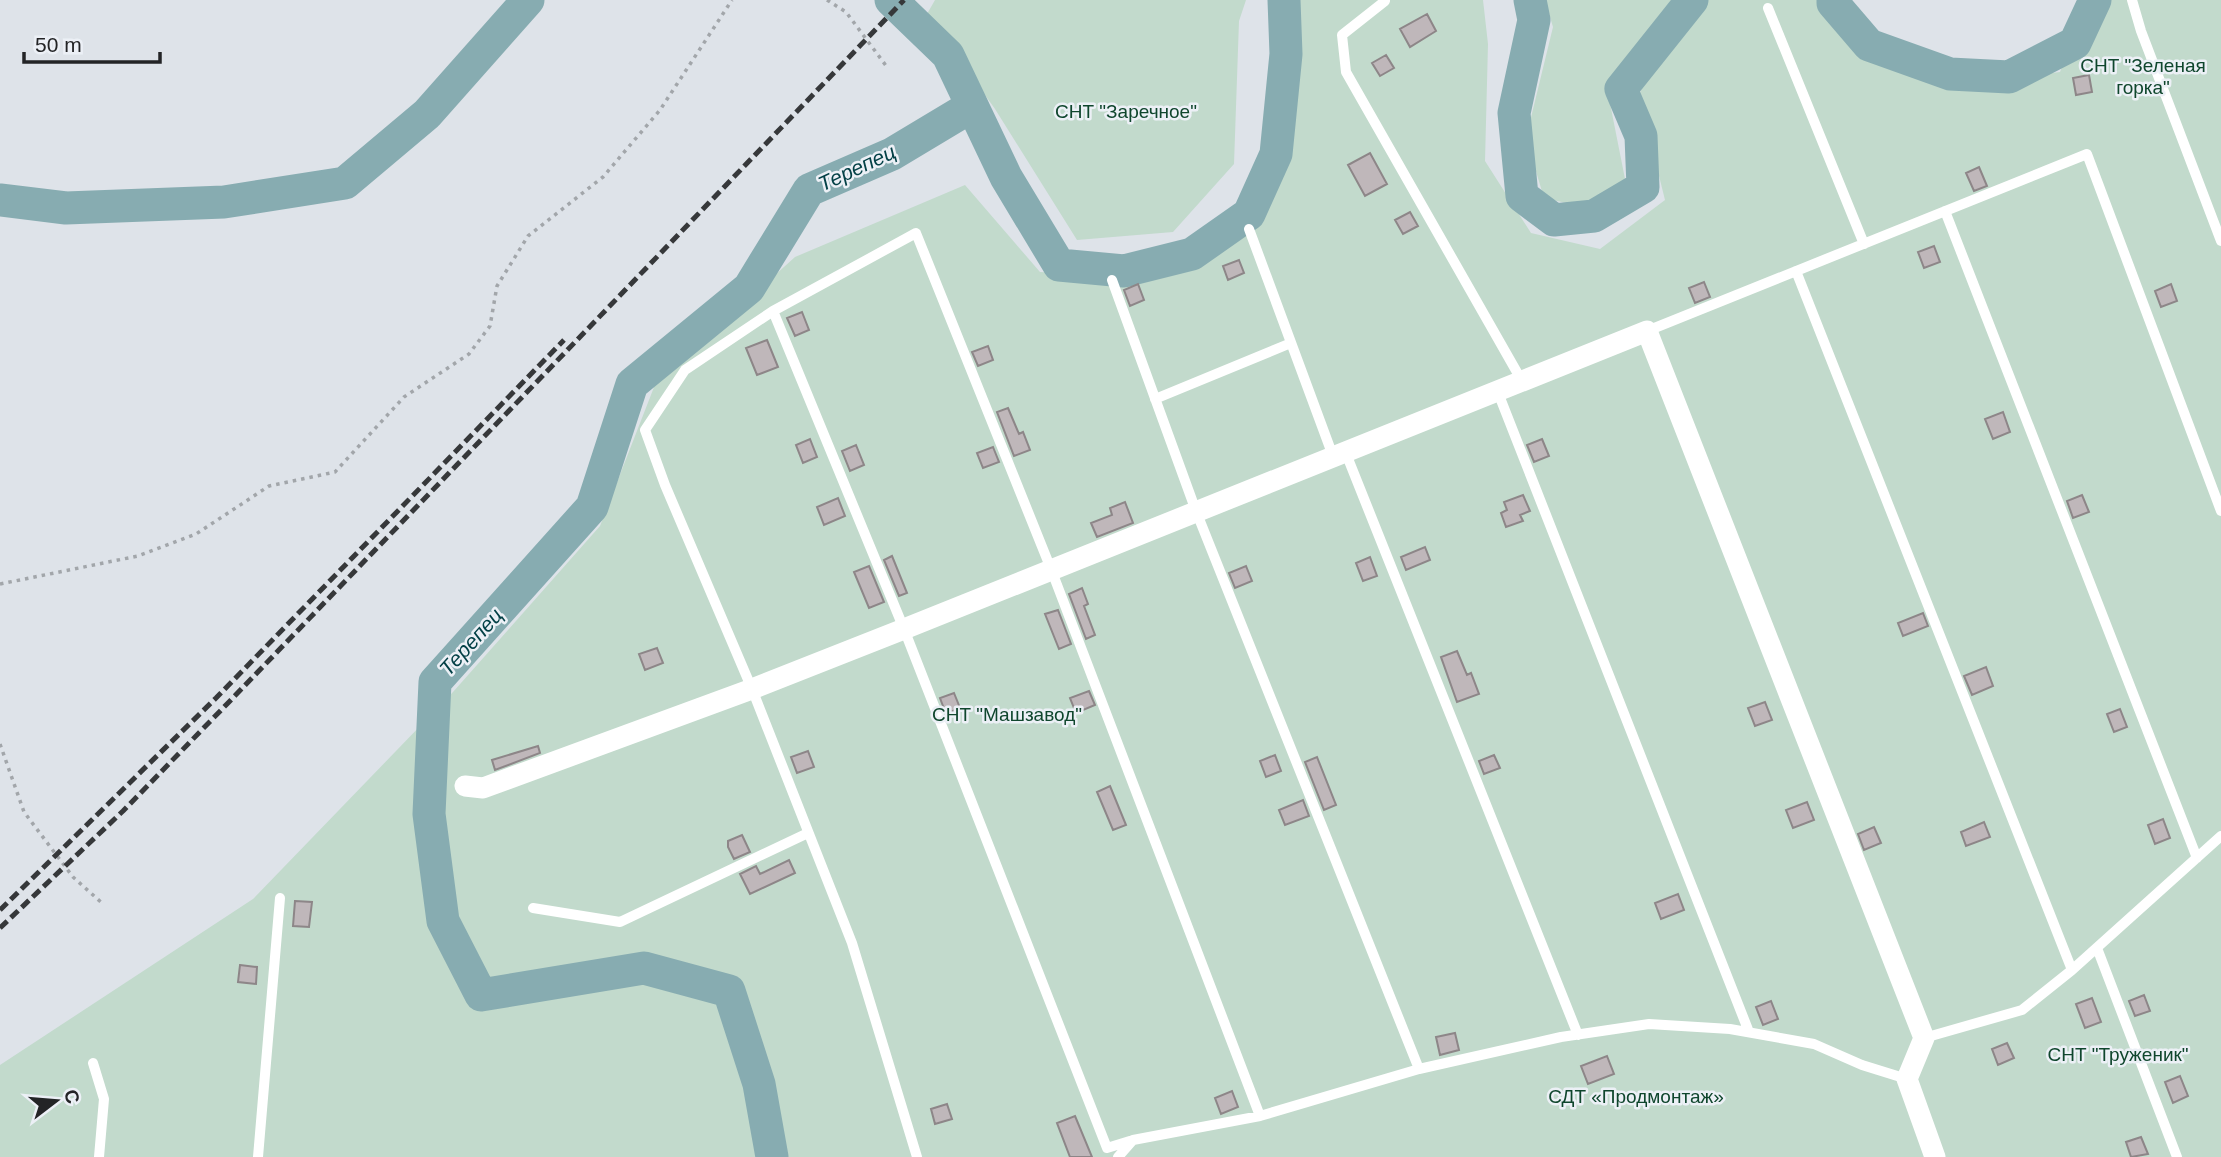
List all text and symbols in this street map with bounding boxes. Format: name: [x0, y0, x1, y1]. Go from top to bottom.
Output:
scale bar: [24, 21, 161, 65]
text: 50 m: [35, 33, 82, 56]
park label: СНТ "Зеленая горка": [2080, 55, 2206, 98]
park label: СНТ "Заречное": [1055, 101, 1197, 122]
water label: Терепец: [815, 140, 899, 195]
water label: Терепец: [435, 603, 507, 680]
park label: СНТ "Машзавод": [932, 704, 1082, 725]
park label: СНТ "Труженик": [2047, 1044, 2189, 1065]
north arrow: [21, 1066, 91, 1136]
park label: СДТ «Продмонтаж»: [1548, 1086, 1724, 1107]
text: С: [60, 1087, 84, 1106]

